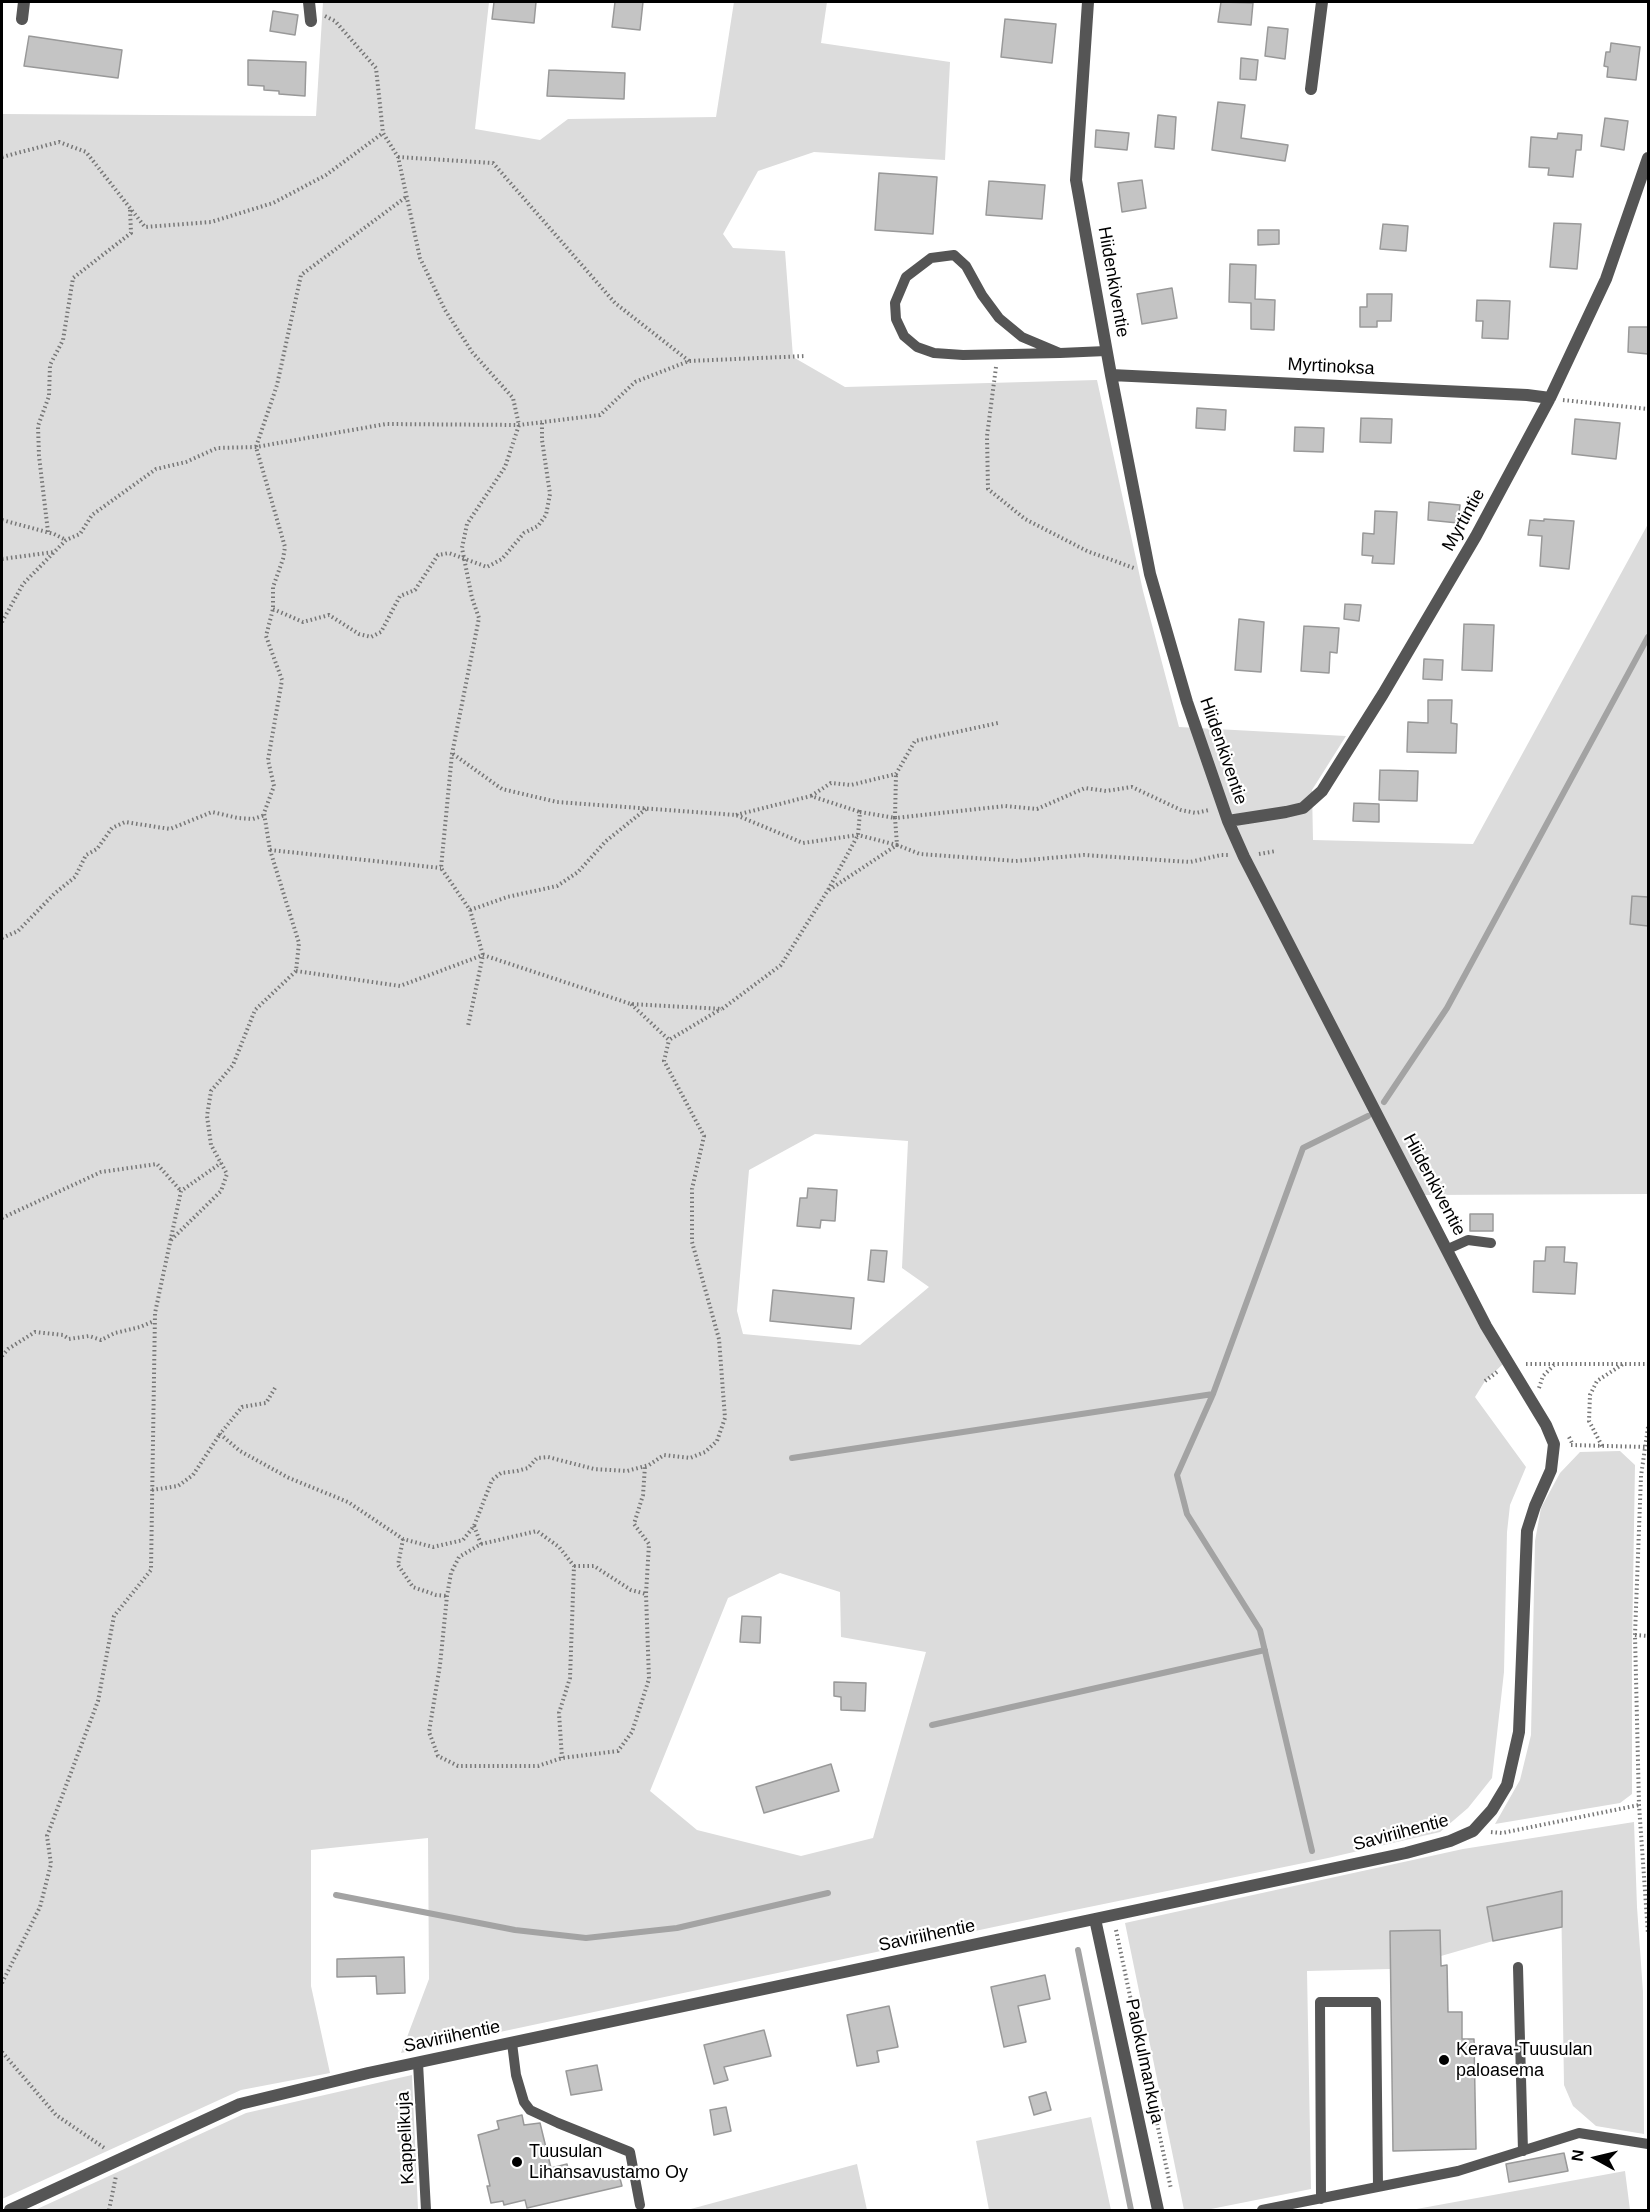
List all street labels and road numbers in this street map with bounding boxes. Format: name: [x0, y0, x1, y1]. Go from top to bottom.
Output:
street label: Hiidenkiventie: [1093, 225, 1133, 339]
street label: Myrtinoksa: [1287, 354, 1375, 380]
street label: Myrtintie: [1438, 485, 1490, 555]
street label: Hiidenkiventie: [1195, 695, 1251, 807]
street label: Hiidenkiventie: [1398, 1130, 1470, 1240]
street label: Saviriihentie: [1351, 1810, 1451, 1856]
street label: Saviriihentie: [877, 1915, 977, 1957]
street label: Palokulmankuja: [1120, 1997, 1168, 2125]
street label: Saviriihentie: [402, 2016, 502, 2058]
street label: Kappelikuja: [393, 2091, 419, 2185]

